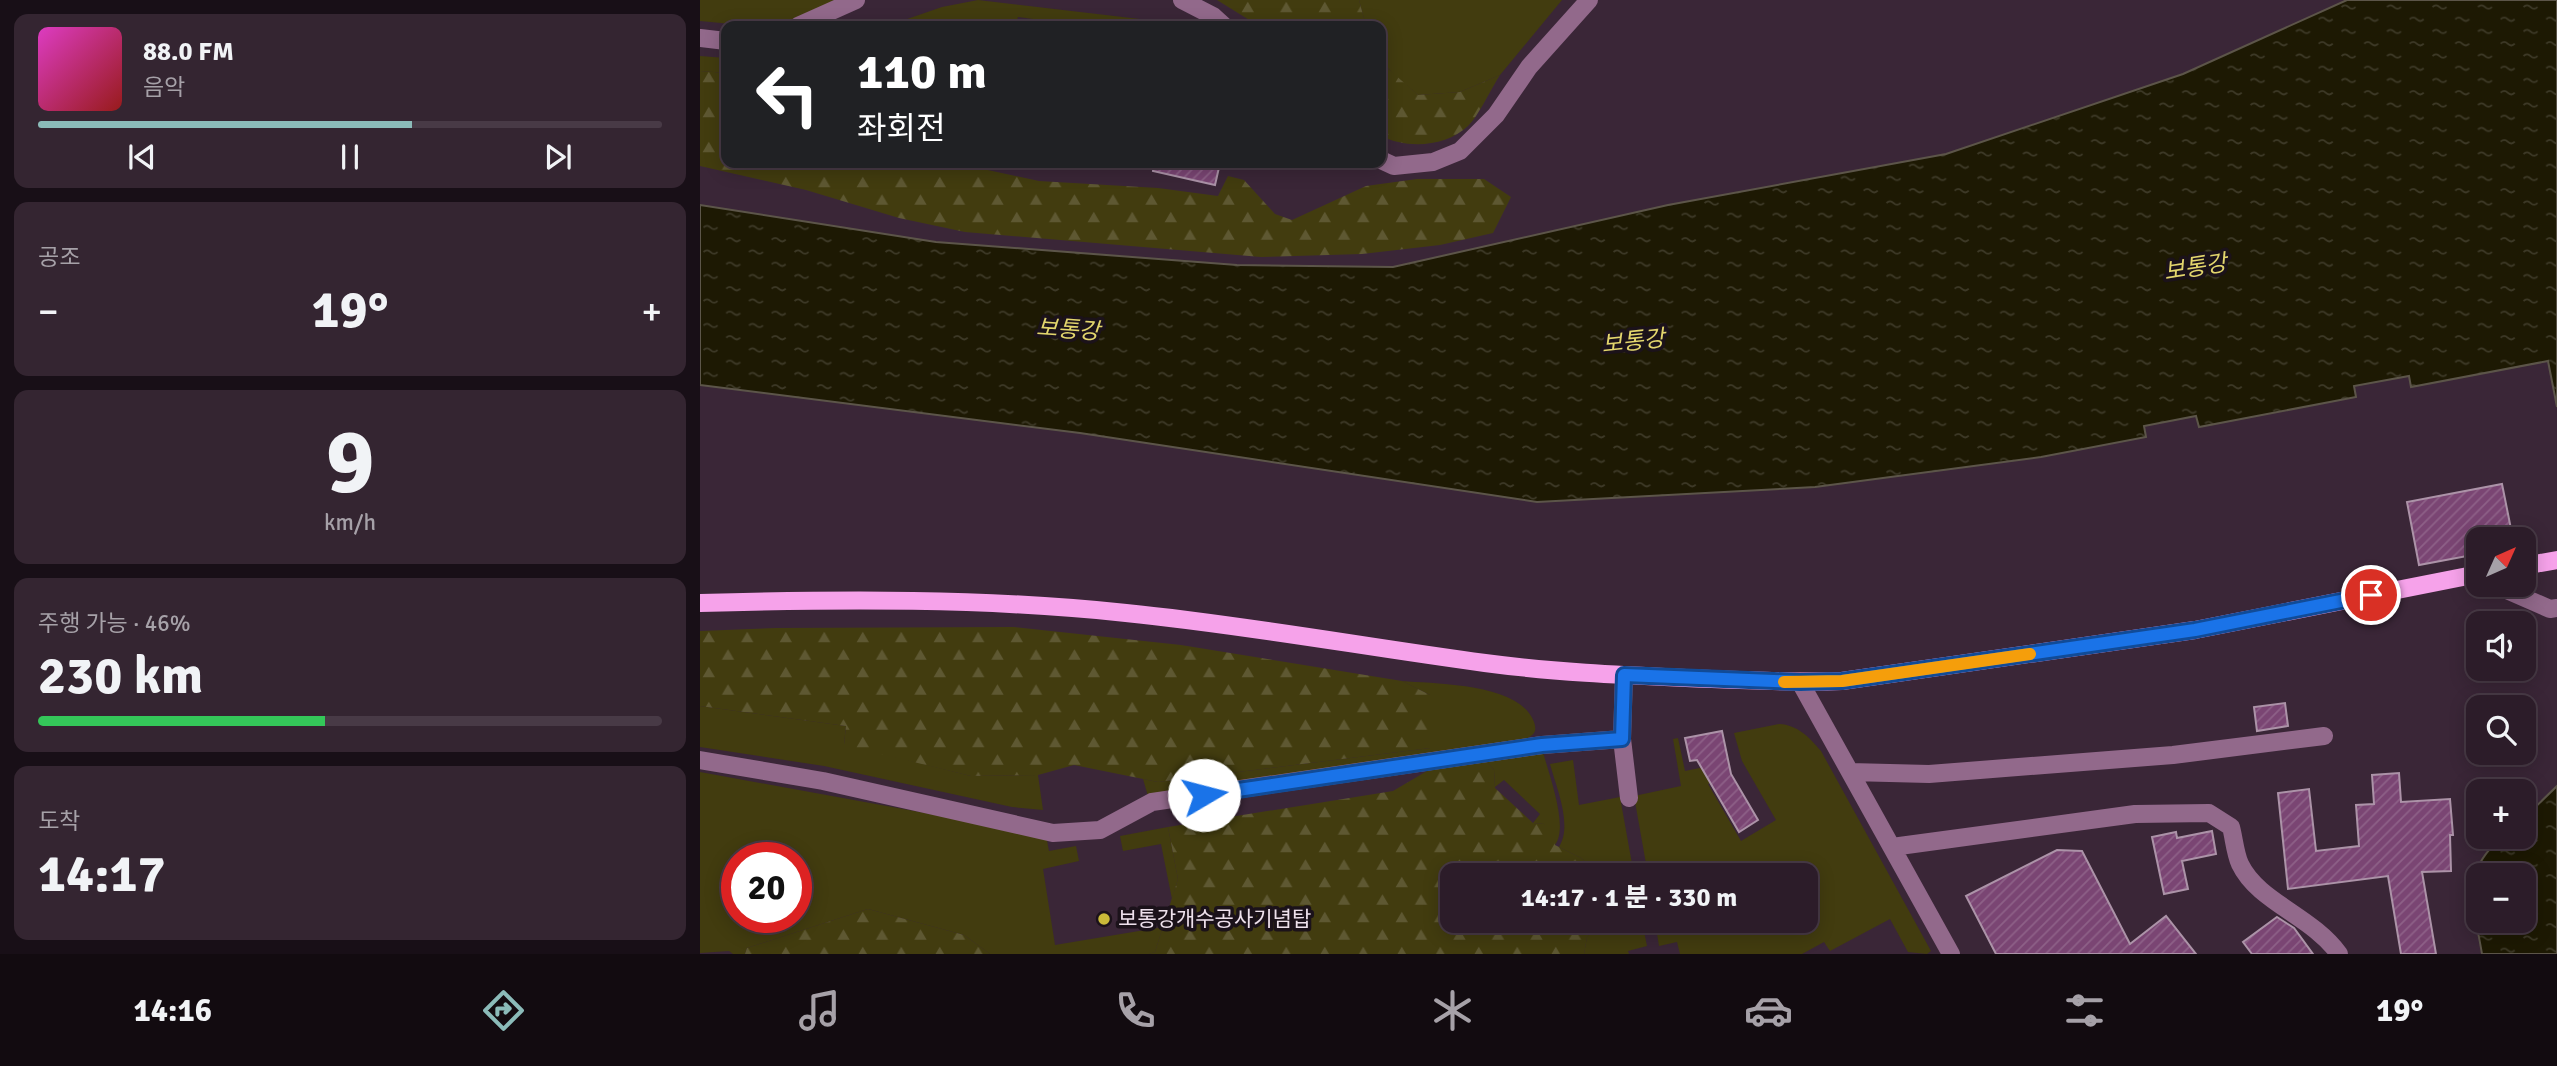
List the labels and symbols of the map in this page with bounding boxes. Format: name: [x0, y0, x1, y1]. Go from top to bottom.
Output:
water label: 보통강: [2161, 248, 2231, 287]
water label: 보통강: [1035, 313, 1103, 346]
water label: 보통강: [1600, 323, 1669, 359]
north arrow: [2466, 527, 2536, 597]
pin: [2341, 565, 2401, 625]
position arrow: [1167, 758, 1241, 832]
speed limit sign: 20: [721, 842, 812, 933]
place label: 보통강개수공사기념탑: [1118, 906, 1311, 932]
marker: 보통강개수공사기념탑: [1096, 911, 1112, 927]

